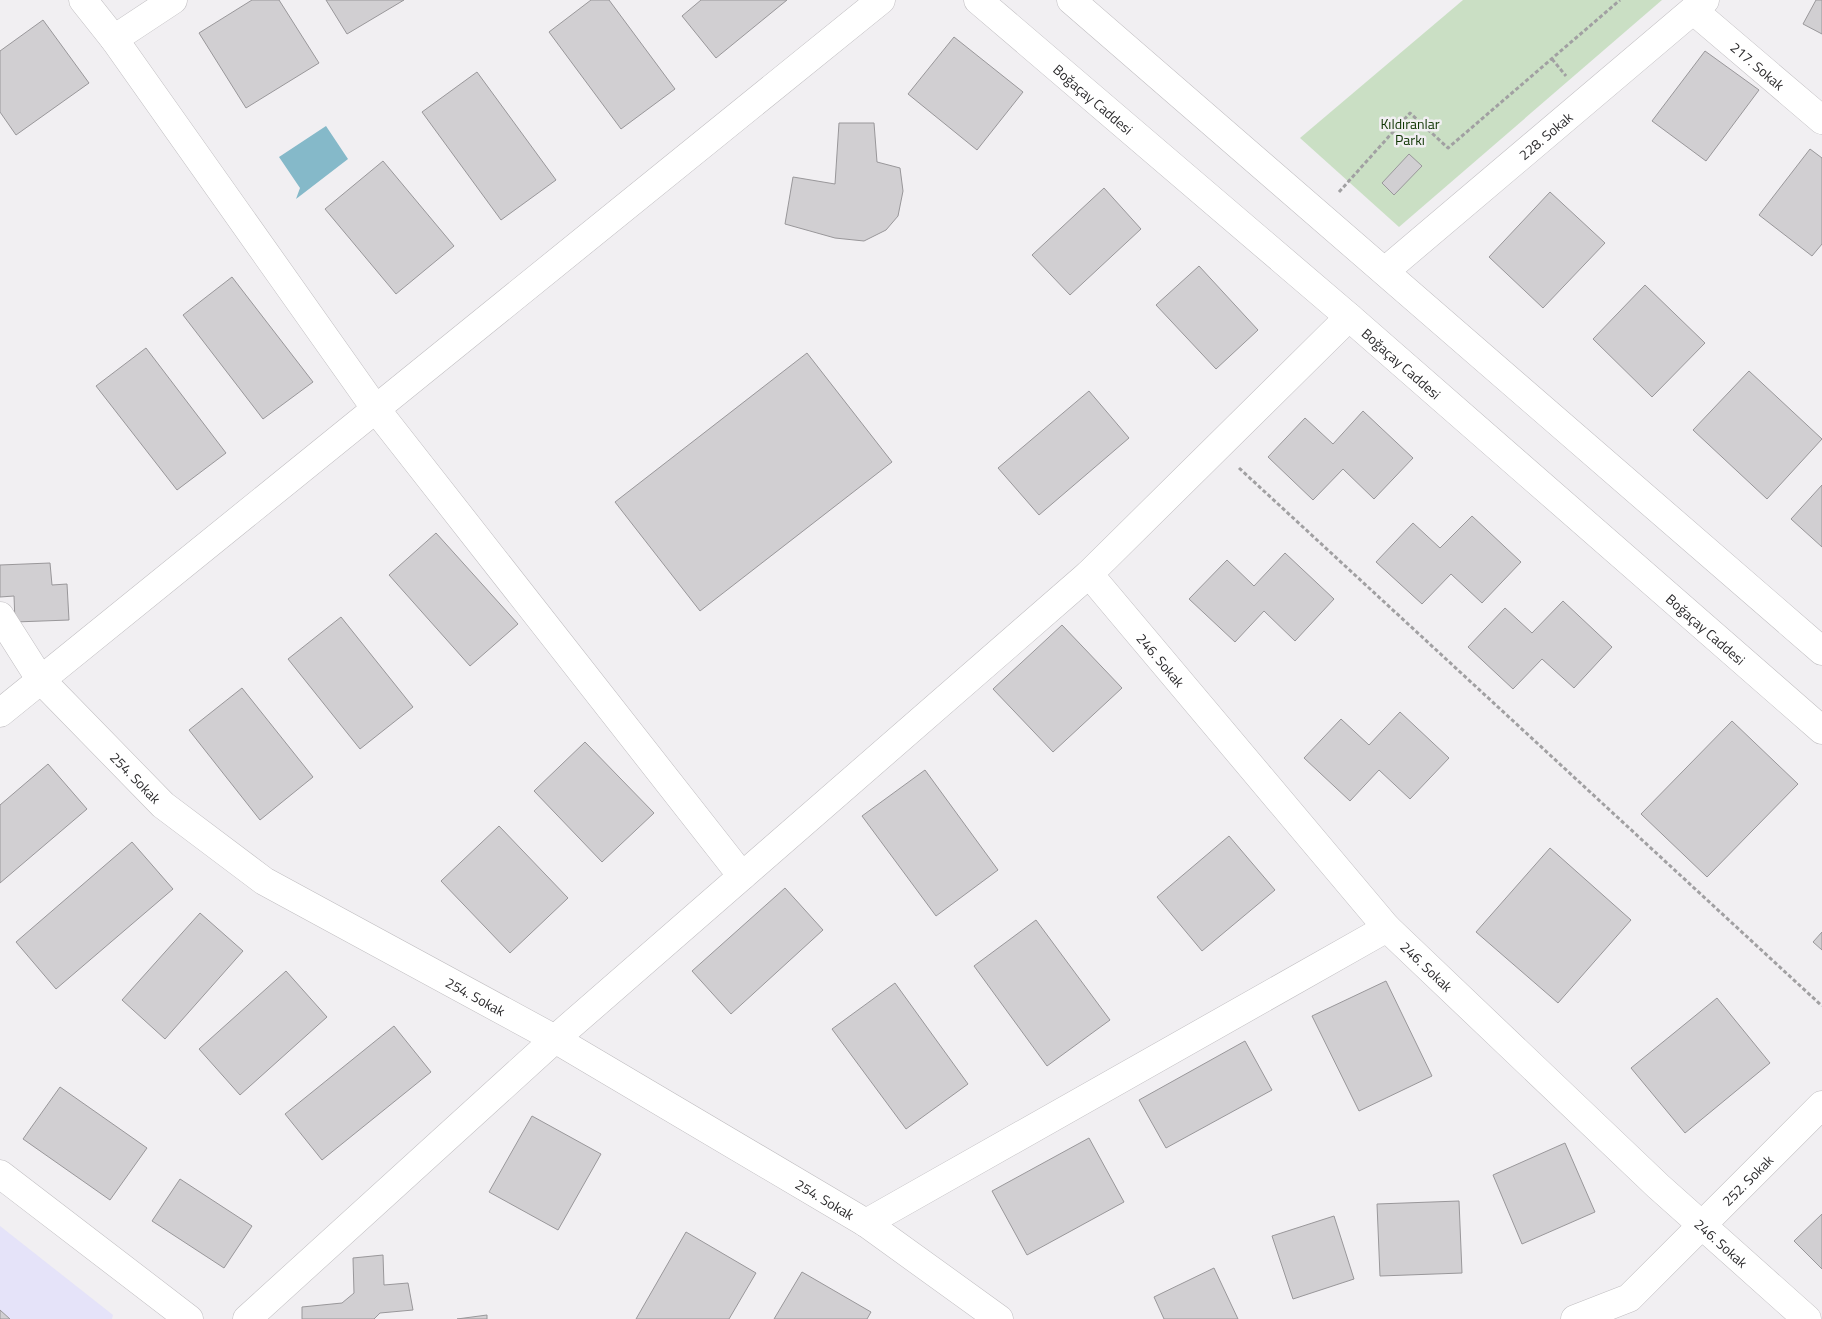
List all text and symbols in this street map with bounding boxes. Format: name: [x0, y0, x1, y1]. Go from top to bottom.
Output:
street label: 217. Sokak: [1726, 36, 1790, 95]
street label: Boğaçay Caddesi: [1049, 59, 1138, 139]
street label: 228. Sokak: [1514, 106, 1577, 164]
park label: Kıldıranlar Parkı: [1380, 113, 1440, 150]
street label: Boğaçay Caddesi: [1357, 322, 1446, 404]
street label: Boğaçay Caddesi: [1662, 588, 1750, 669]
street label: 246. Sokak: [1132, 628, 1190, 692]
street label: 254. Sokak: [106, 747, 166, 808]
street label: 246. Sokak: [1396, 936, 1458, 996]
street label: 254. Sokak: [442, 971, 510, 1021]
street label: 252. Sokak: [1717, 1149, 1778, 1210]
street label: 254. Sokak: [792, 1173, 859, 1225]
street label: 246. Sokak: [1690, 1213, 1753, 1272]

